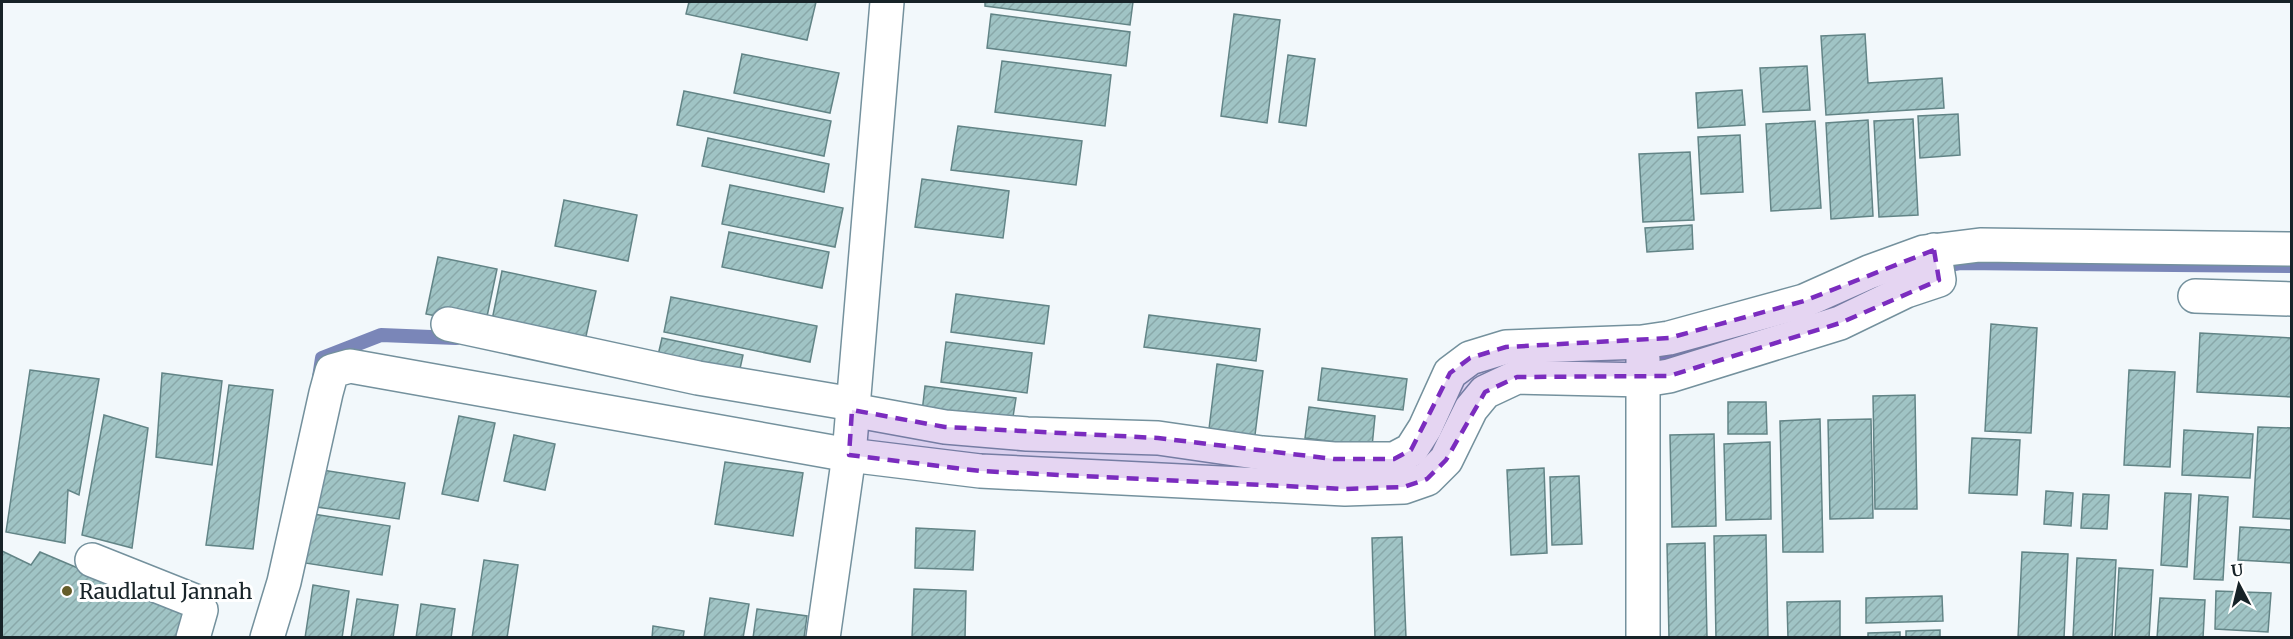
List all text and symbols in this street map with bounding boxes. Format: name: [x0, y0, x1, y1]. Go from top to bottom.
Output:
north arrow: [2209, 555, 2269, 615]
text: U: [2230, 559, 2244, 581]
place label: Raudlatul Jannah: [79, 578, 252, 605]
marker: Raudlatul Jannah: [60, 584, 74, 598]

